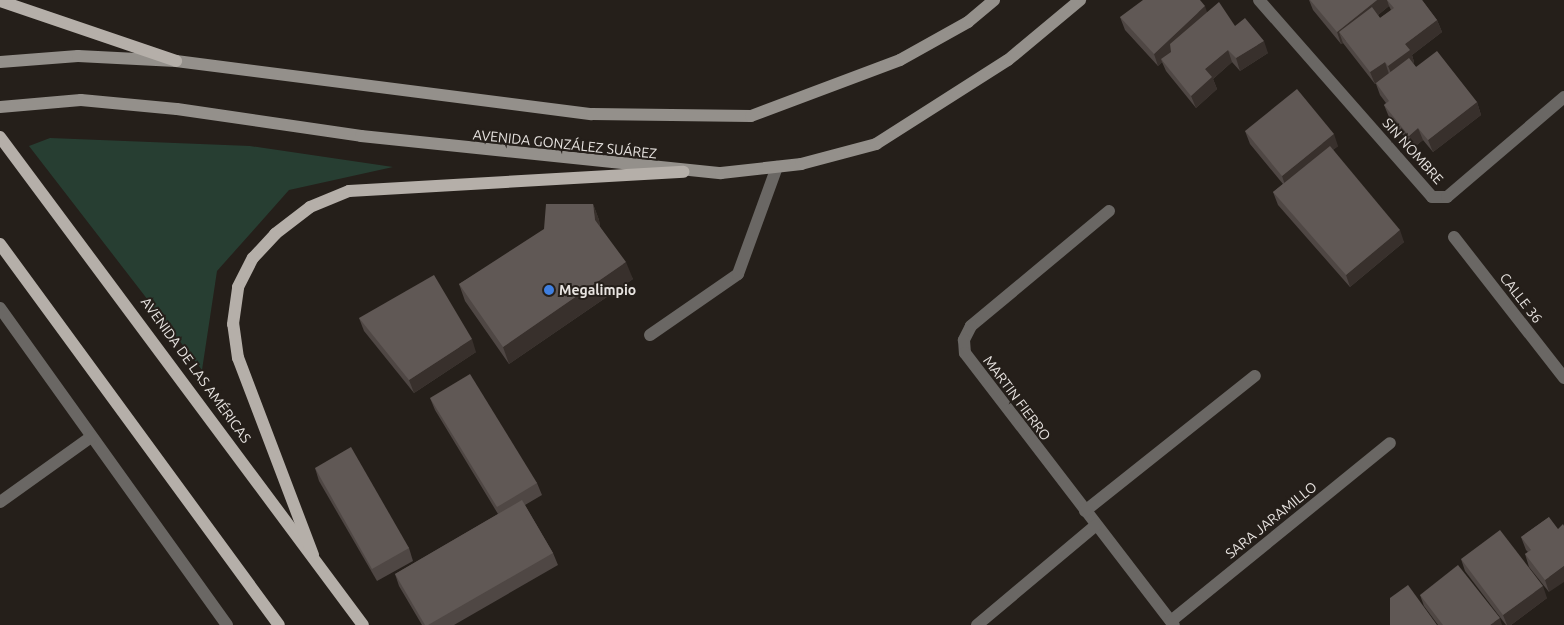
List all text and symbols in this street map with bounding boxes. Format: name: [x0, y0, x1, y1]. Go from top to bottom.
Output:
street label: SIN NOMBRE: [1379, 115, 1447, 187]
street label: AVENIDA GONZÁLEZ SUÁREZ: [472, 126, 658, 162]
street label: CALLE 36: [1496, 270, 1546, 326]
place label: Megalimpio: [559, 282, 636, 298]
marker: Megalimpio: [543, 284, 555, 296]
street label: AVENIDA DE LAS AMÉRICAS: [137, 294, 255, 446]
street label: MARTIN FIERRO: [980, 352, 1054, 444]
street label: SARA JARAMILLO: [1222, 478, 1320, 562]

